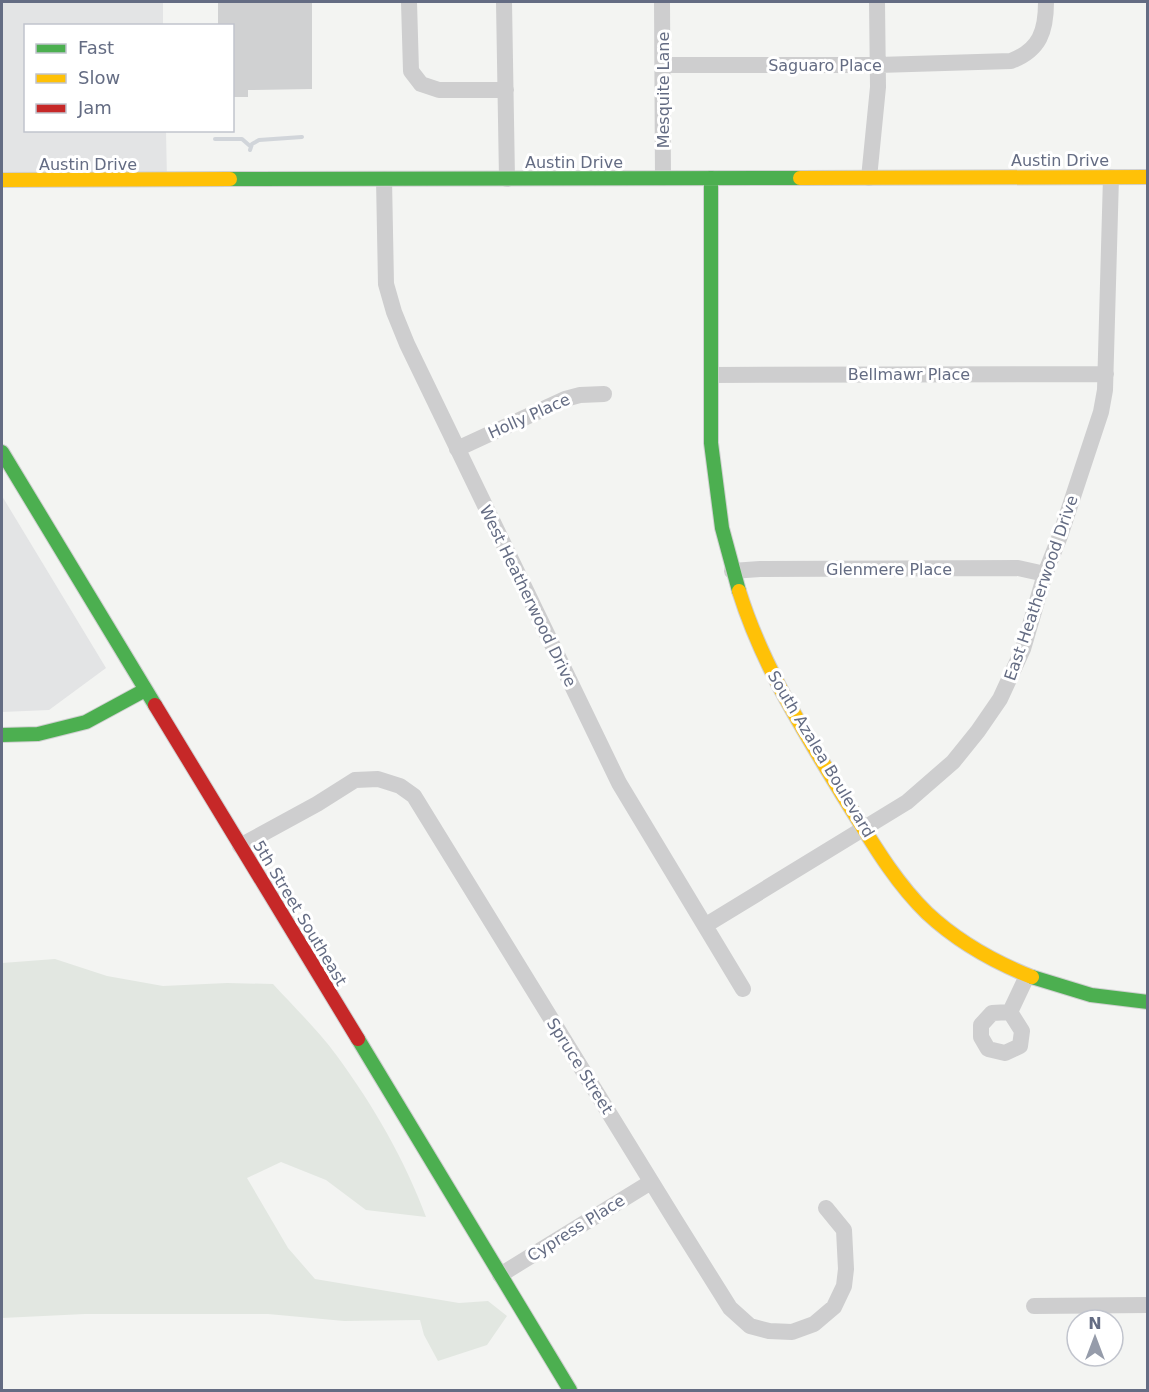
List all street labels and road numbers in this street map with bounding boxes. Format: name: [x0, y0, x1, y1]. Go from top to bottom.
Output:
street label: Mesquite Lane: [654, 32, 673, 148]
street label: Saguaro Place: [768, 56, 882, 75]
street label: Austin Drive: [1011, 151, 1109, 170]
street label: Austin Drive: [525, 153, 623, 172]
street label: Austin Drive: [39, 155, 137, 174]
street label: Bellmawr Place: [848, 365, 970, 384]
street label: Holly Place: [485, 389, 573, 443]
street label: East Heatherwood Drive: [1000, 493, 1082, 683]
street label: West Heatherwood Drive: [476, 502, 580, 690]
street label: Glenmere Place: [826, 560, 952, 579]
street label: South Azalea Boulevard: [764, 667, 878, 841]
street label: 5th Street Southeast: [249, 837, 351, 989]
street label: Spruce Street: [543, 1015, 617, 1117]
street label: Cypress Place: [524, 1190, 628, 1266]

